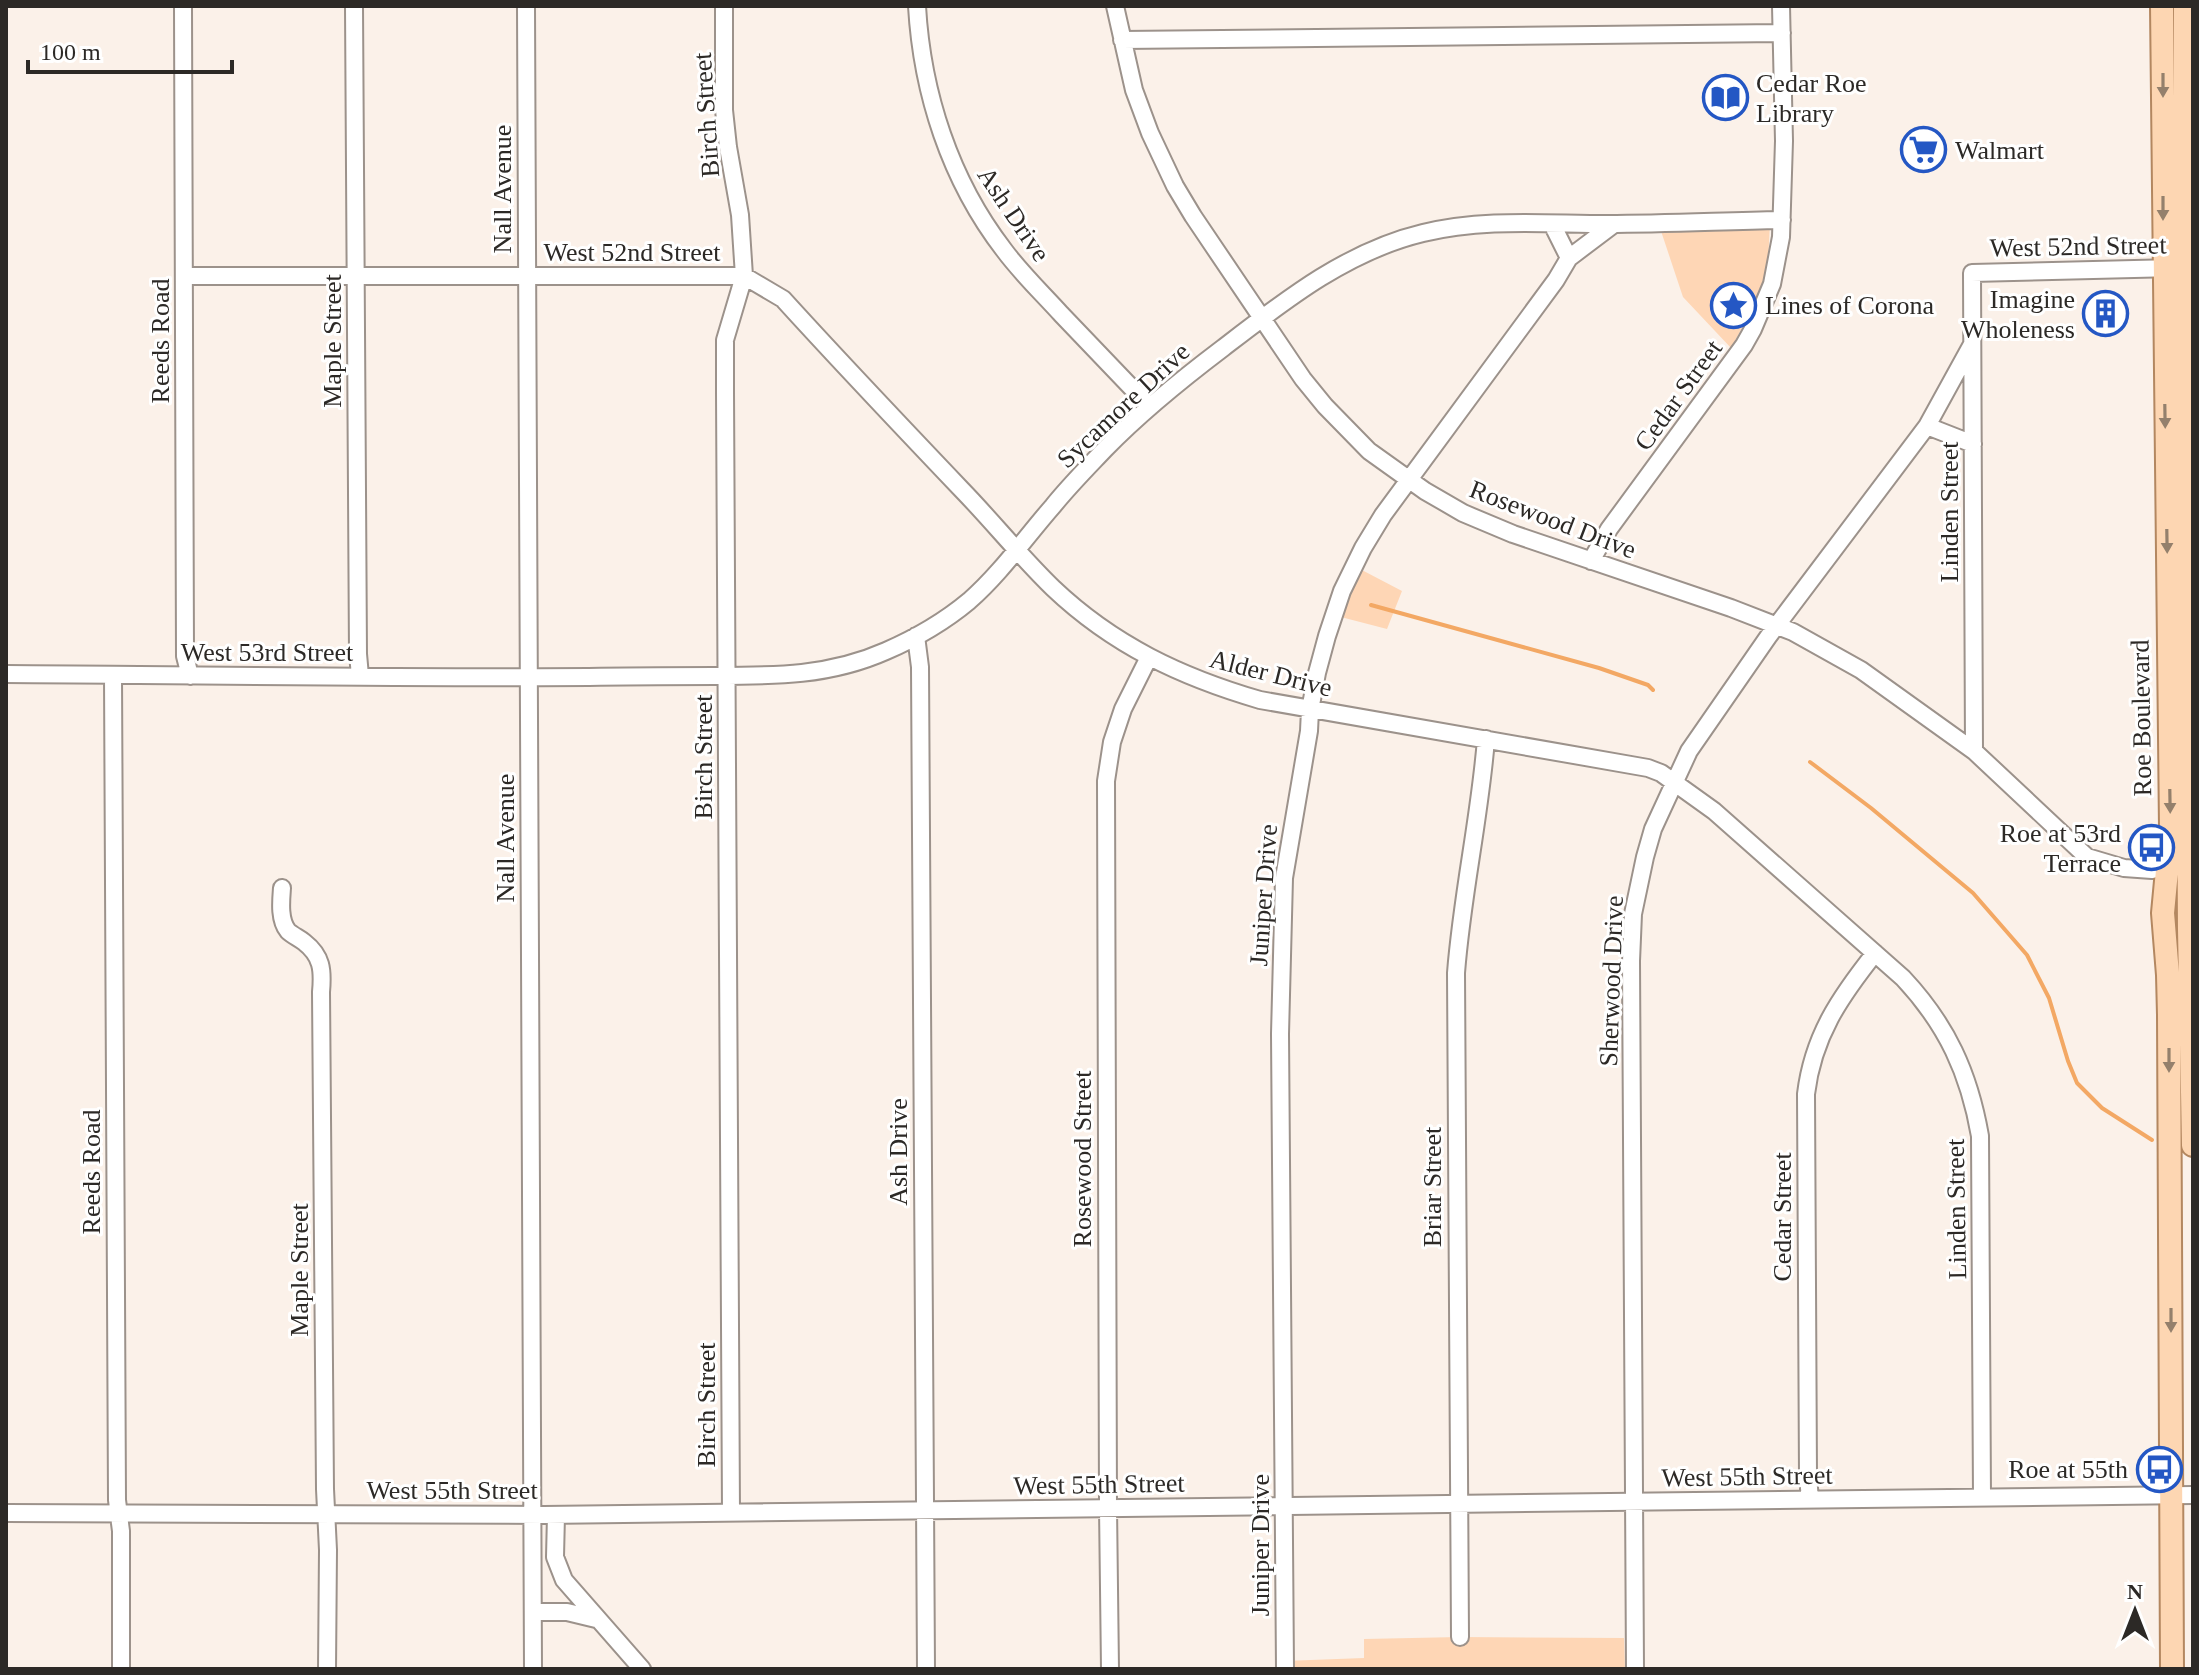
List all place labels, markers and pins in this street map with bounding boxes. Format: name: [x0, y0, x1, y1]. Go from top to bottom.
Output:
place label: Cedar Roe Library: [1756, 69, 1866, 128]
library icon: Cedar Roe Library: [1701, 74, 1749, 122]
supermarket icon: Walmart: [1900, 126, 1948, 174]
place label: Walmart: [1955, 136, 2045, 165]
place icon: Lines of Corona: [1710, 281, 1758, 329]
place label: Imagine Wholeness: [1961, 285, 2075, 344]
building icon: Imagine Wholeness: [2082, 290, 2130, 338]
place label: Lines of Corona: [1765, 291, 1934, 320]
place label: Roe at 53rd Terrace: [2000, 819, 2121, 878]
bus stop icon: Roe at 53rd Terrace: [2128, 824, 2176, 872]
bus stop icon: Roe at 55th: [2135, 1445, 2183, 1493]
place label: Roe at 55th: [2008, 1455, 2128, 1484]

